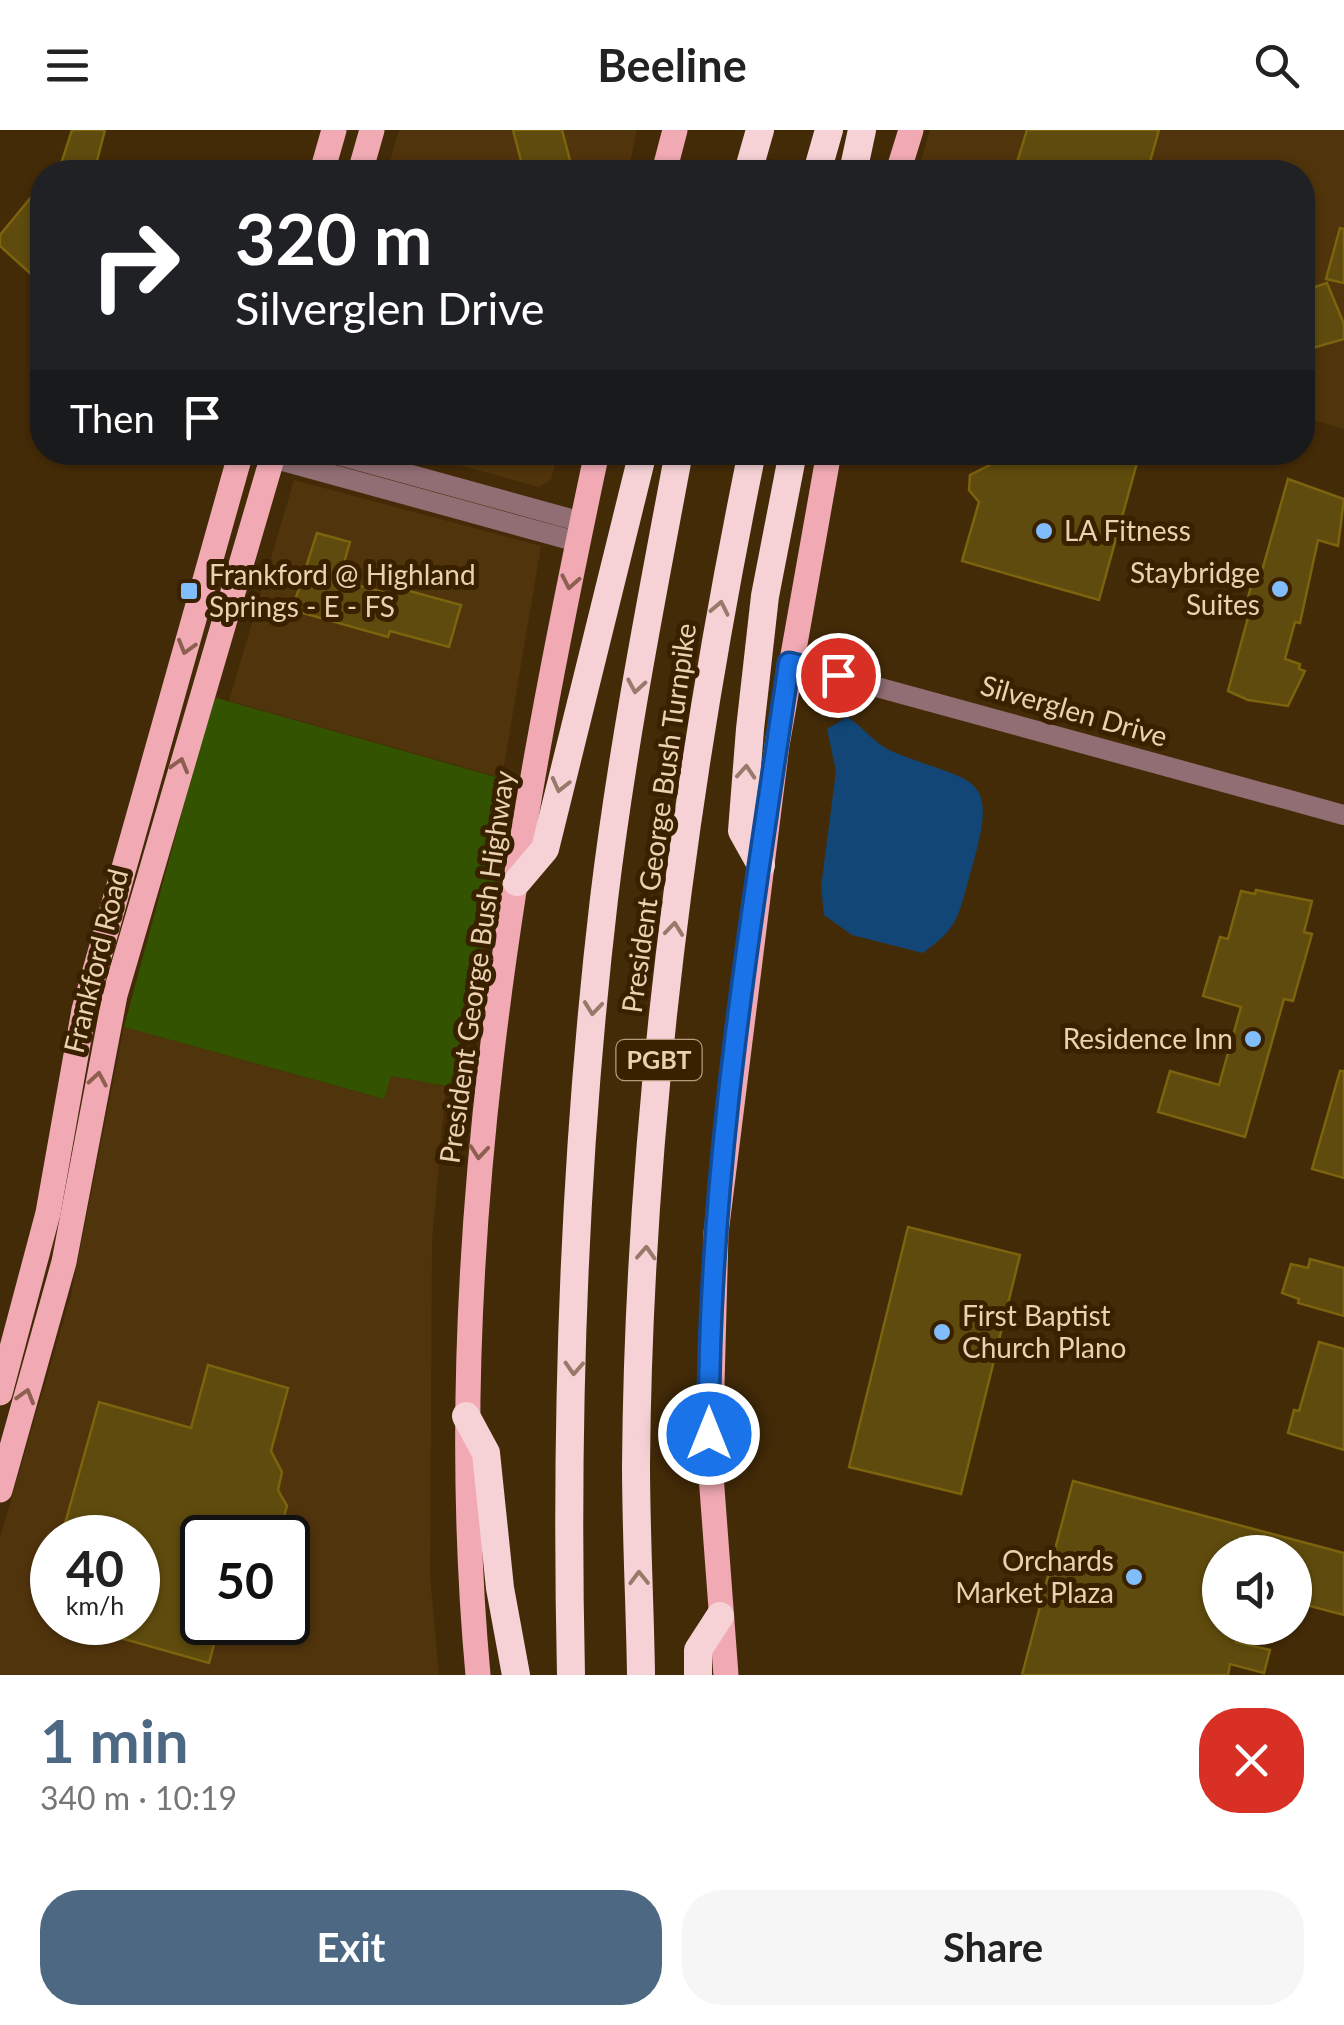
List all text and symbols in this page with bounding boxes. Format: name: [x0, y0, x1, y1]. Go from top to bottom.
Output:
icon: menu: [40, 38, 95, 93]
text: Beeline: [597, 38, 747, 92]
icon: search: [1249, 38, 1304, 93]
text: 320 m: [235, 196, 432, 280]
icon: right: [70, 200, 200, 330]
text: Silverglen Drive: [235, 281, 545, 335]
icon: arrive: [175, 390, 230, 445]
text: Then: [70, 395, 155, 441]
place label: LA Fitness: [1064, 513, 1191, 547]
marker: LA Fitness: [1033, 520, 1055, 542]
place label: Staybridge Suites: [1130, 555, 1260, 621]
place label: Frankford @ Highland Springs - E - FS: [209, 557, 476, 623]
one-way arrow: [561, 574, 582, 591]
marker: Staybridge Suites: [1269, 578, 1291, 600]
marker: Frankford @ Highland Springs - E - FS: [178, 580, 200, 602]
one-way arrow: [709, 599, 730, 616]
street label: President George Bush Turnpike: [614, 621, 702, 1015]
pin: [796, 633, 881, 718]
one-way arrow: [177, 638, 198, 655]
icon: arrive: [811, 648, 866, 703]
street label: Silverglen Drive: [977, 667, 1172, 753]
one-way arrow: [626, 678, 647, 694]
one-way arrow: [168, 757, 189, 774]
one-way arrow: [735, 764, 757, 780]
street label: President George Bush Highway: [432, 768, 520, 1165]
one-way arrow: [551, 776, 572, 793]
street label: Frankford Road: [56, 865, 134, 1056]
one-way arrow: [663, 921, 684, 937]
one-way arrow: [582, 1000, 604, 1016]
place label: Residence Inn: [1063, 1021, 1233, 1055]
marker: Residence Inn: [1242, 1028, 1264, 1050]
road number: PGBT: [616, 1040, 702, 1080]
one-way arrow: [87, 1071, 108, 1087]
one-way arrow: [468, 1144, 490, 1160]
one-way arrow: [635, 1244, 656, 1260]
place label: First Baptist Church Plano: [962, 1298, 1126, 1364]
marker: First Baptist Church Plano: [931, 1321, 953, 1343]
one-way arrow: [563, 1360, 584, 1376]
position arrow: [657, 1382, 761, 1486]
one-way arrow: [15, 1388, 36, 1405]
speed limit sign: 50: [180, 1515, 310, 1645]
map controls: [1202, 1535, 1312, 1645]
button: sound: [1202, 1535, 1312, 1645]
text: 40: [66, 1538, 124, 1598]
place label: Orchards Market Plaza: [955, 1543, 1114, 1609]
marker: Orchards Market Plaza: [1123, 1566, 1145, 1588]
one-way arrow: [628, 1569, 650, 1584]
text: km/h: [66, 1590, 124, 1620]
text: 1 min: [40, 1704, 189, 1776]
button: close: [1199, 1708, 1304, 1813]
text: 340 m · 10:19: [40, 1778, 237, 1817]
button: Exit: [40, 1890, 662, 2005]
button: Share: [682, 1890, 1304, 2005]

